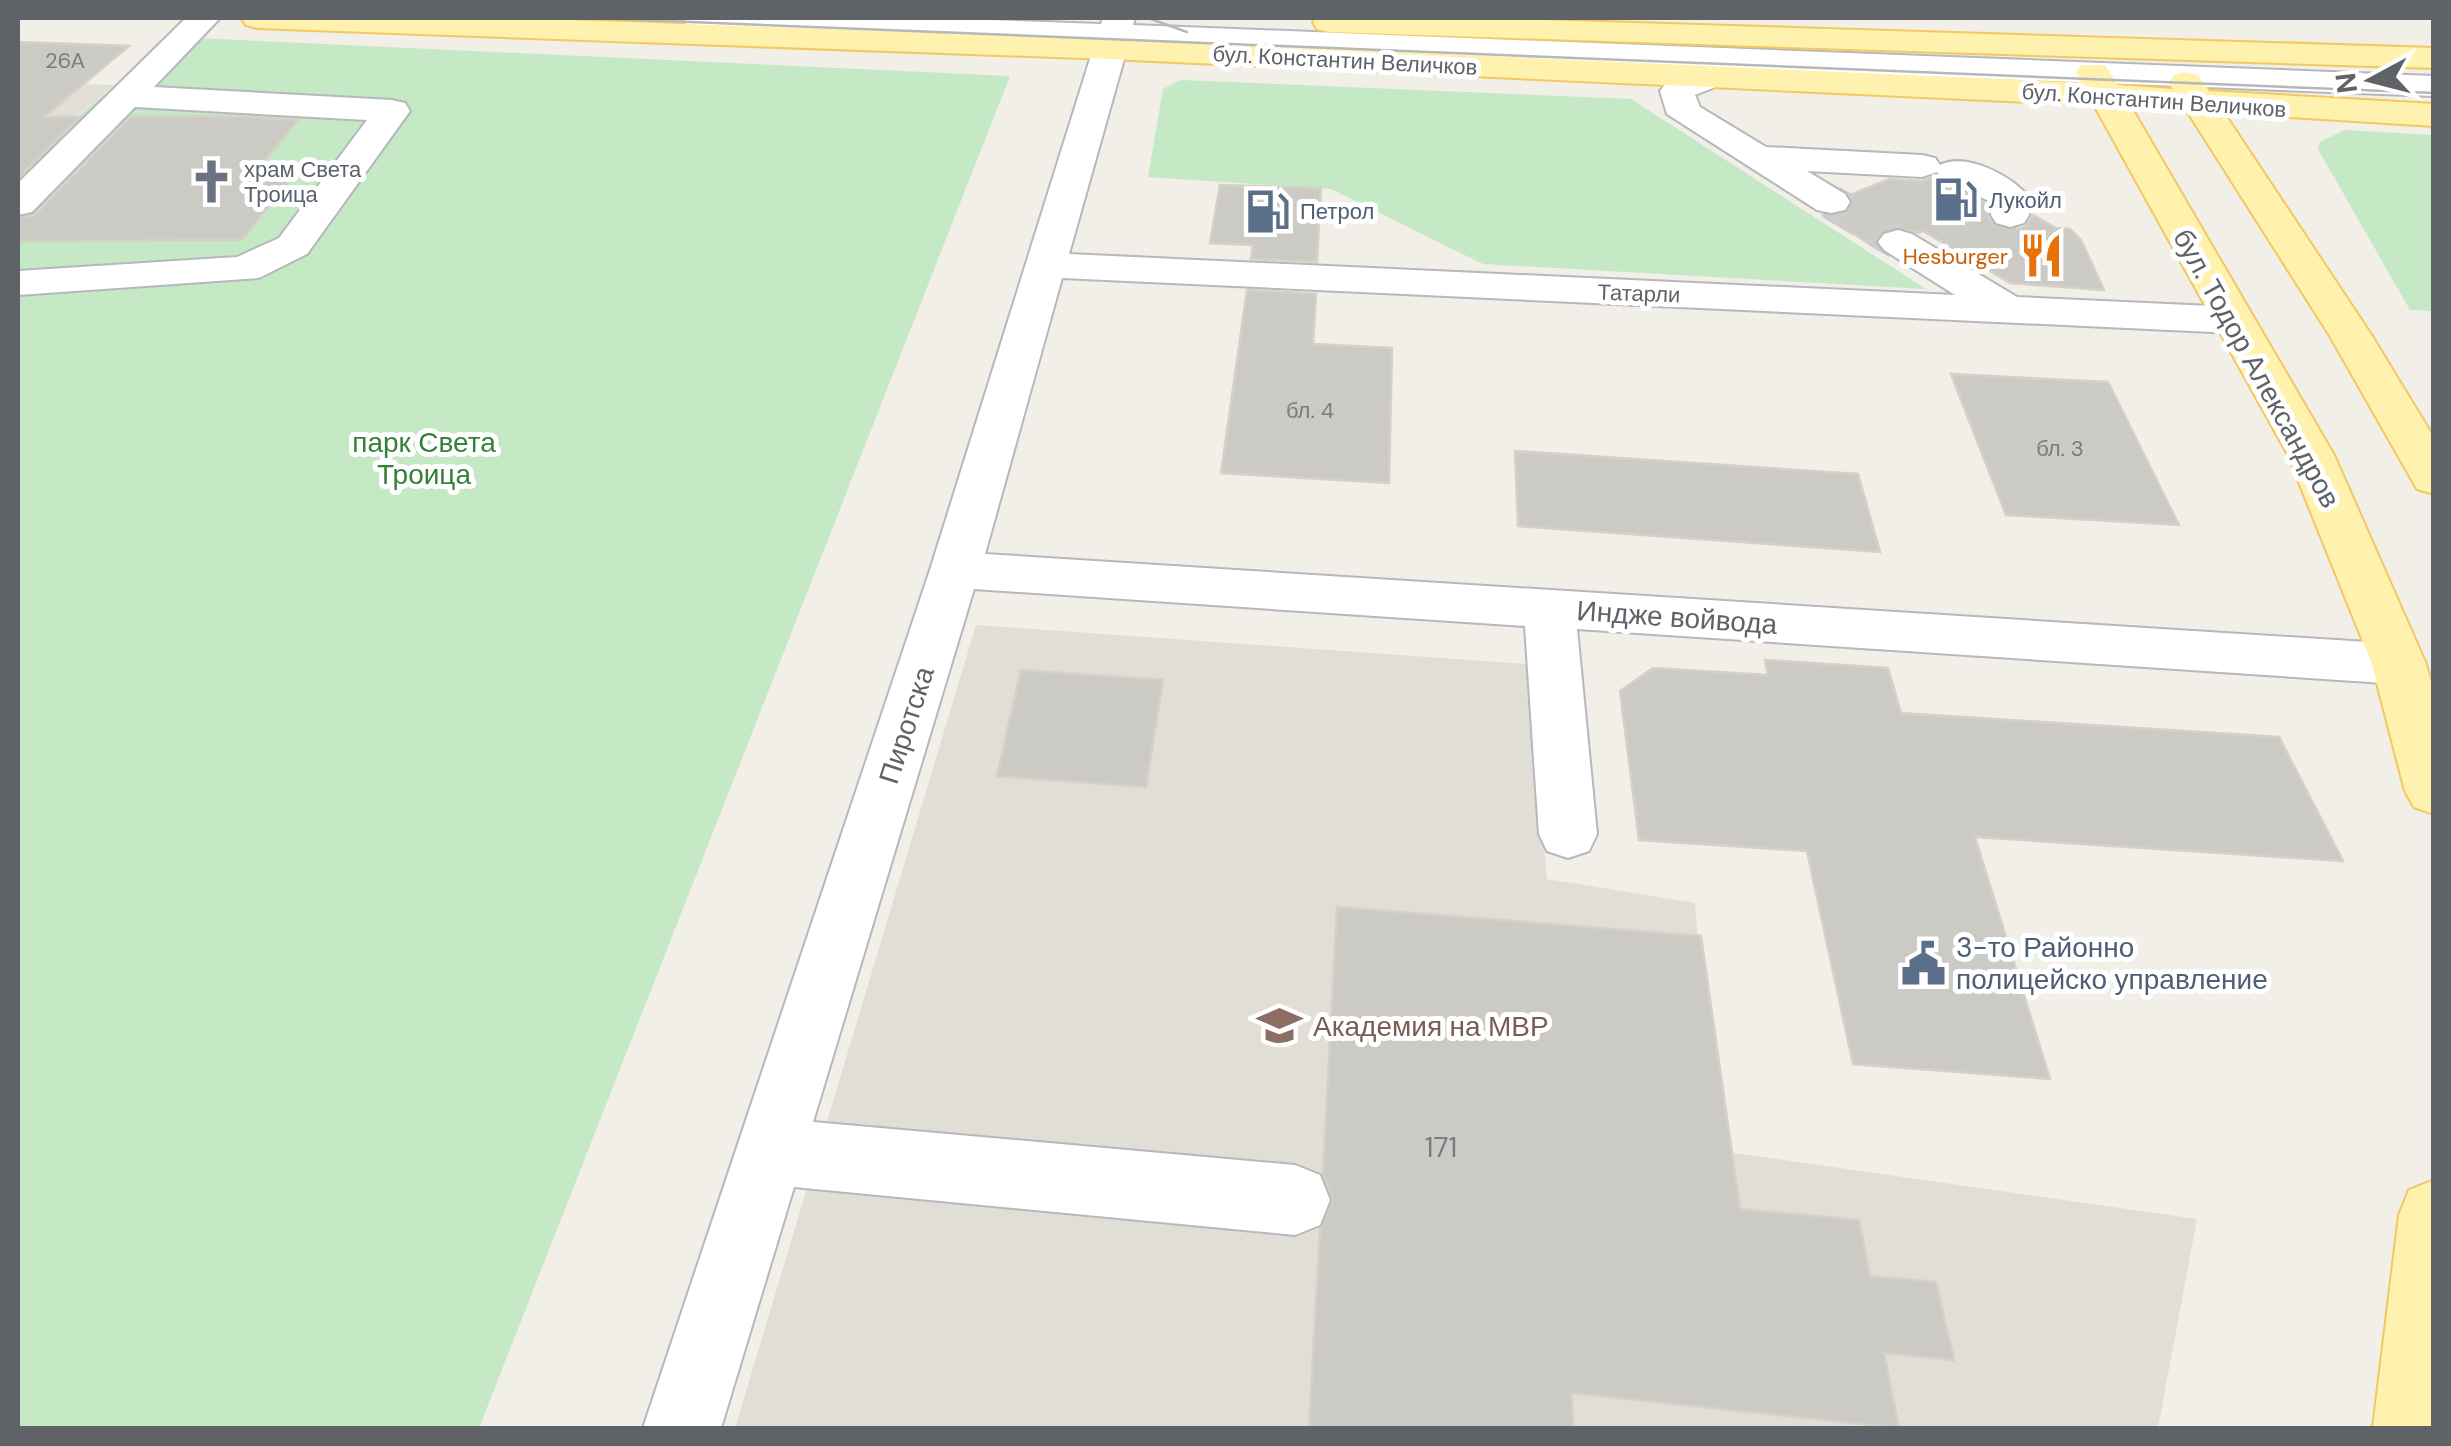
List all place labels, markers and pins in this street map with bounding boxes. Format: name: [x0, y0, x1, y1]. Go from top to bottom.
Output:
place label: храм Света Троица: [244, 155, 362, 209]
church icon: храм Света Троица: [187, 158, 235, 206]
fuel station icon: Лукойл: [1932, 176, 1980, 224]
place label: Лукойл: [1989, 186, 2062, 215]
fuel station icon: Петрол: [1243, 187, 1291, 235]
place label: Петрол: [1300, 197, 1374, 226]
restaurant icon: Hesburger: [2017, 232, 2065, 280]
place label: Hesburger: [1903, 242, 2008, 271]
place label: 3-то Районно полицейско управление: [1956, 929, 2268, 998]
public building icon: 3-то Районно полицейско управление: [1899, 939, 1947, 987]
school or university icon: Академия на МВР: [1256, 1002, 1304, 1050]
place label: Академия на МВР: [1313, 1008, 1549, 1045]

